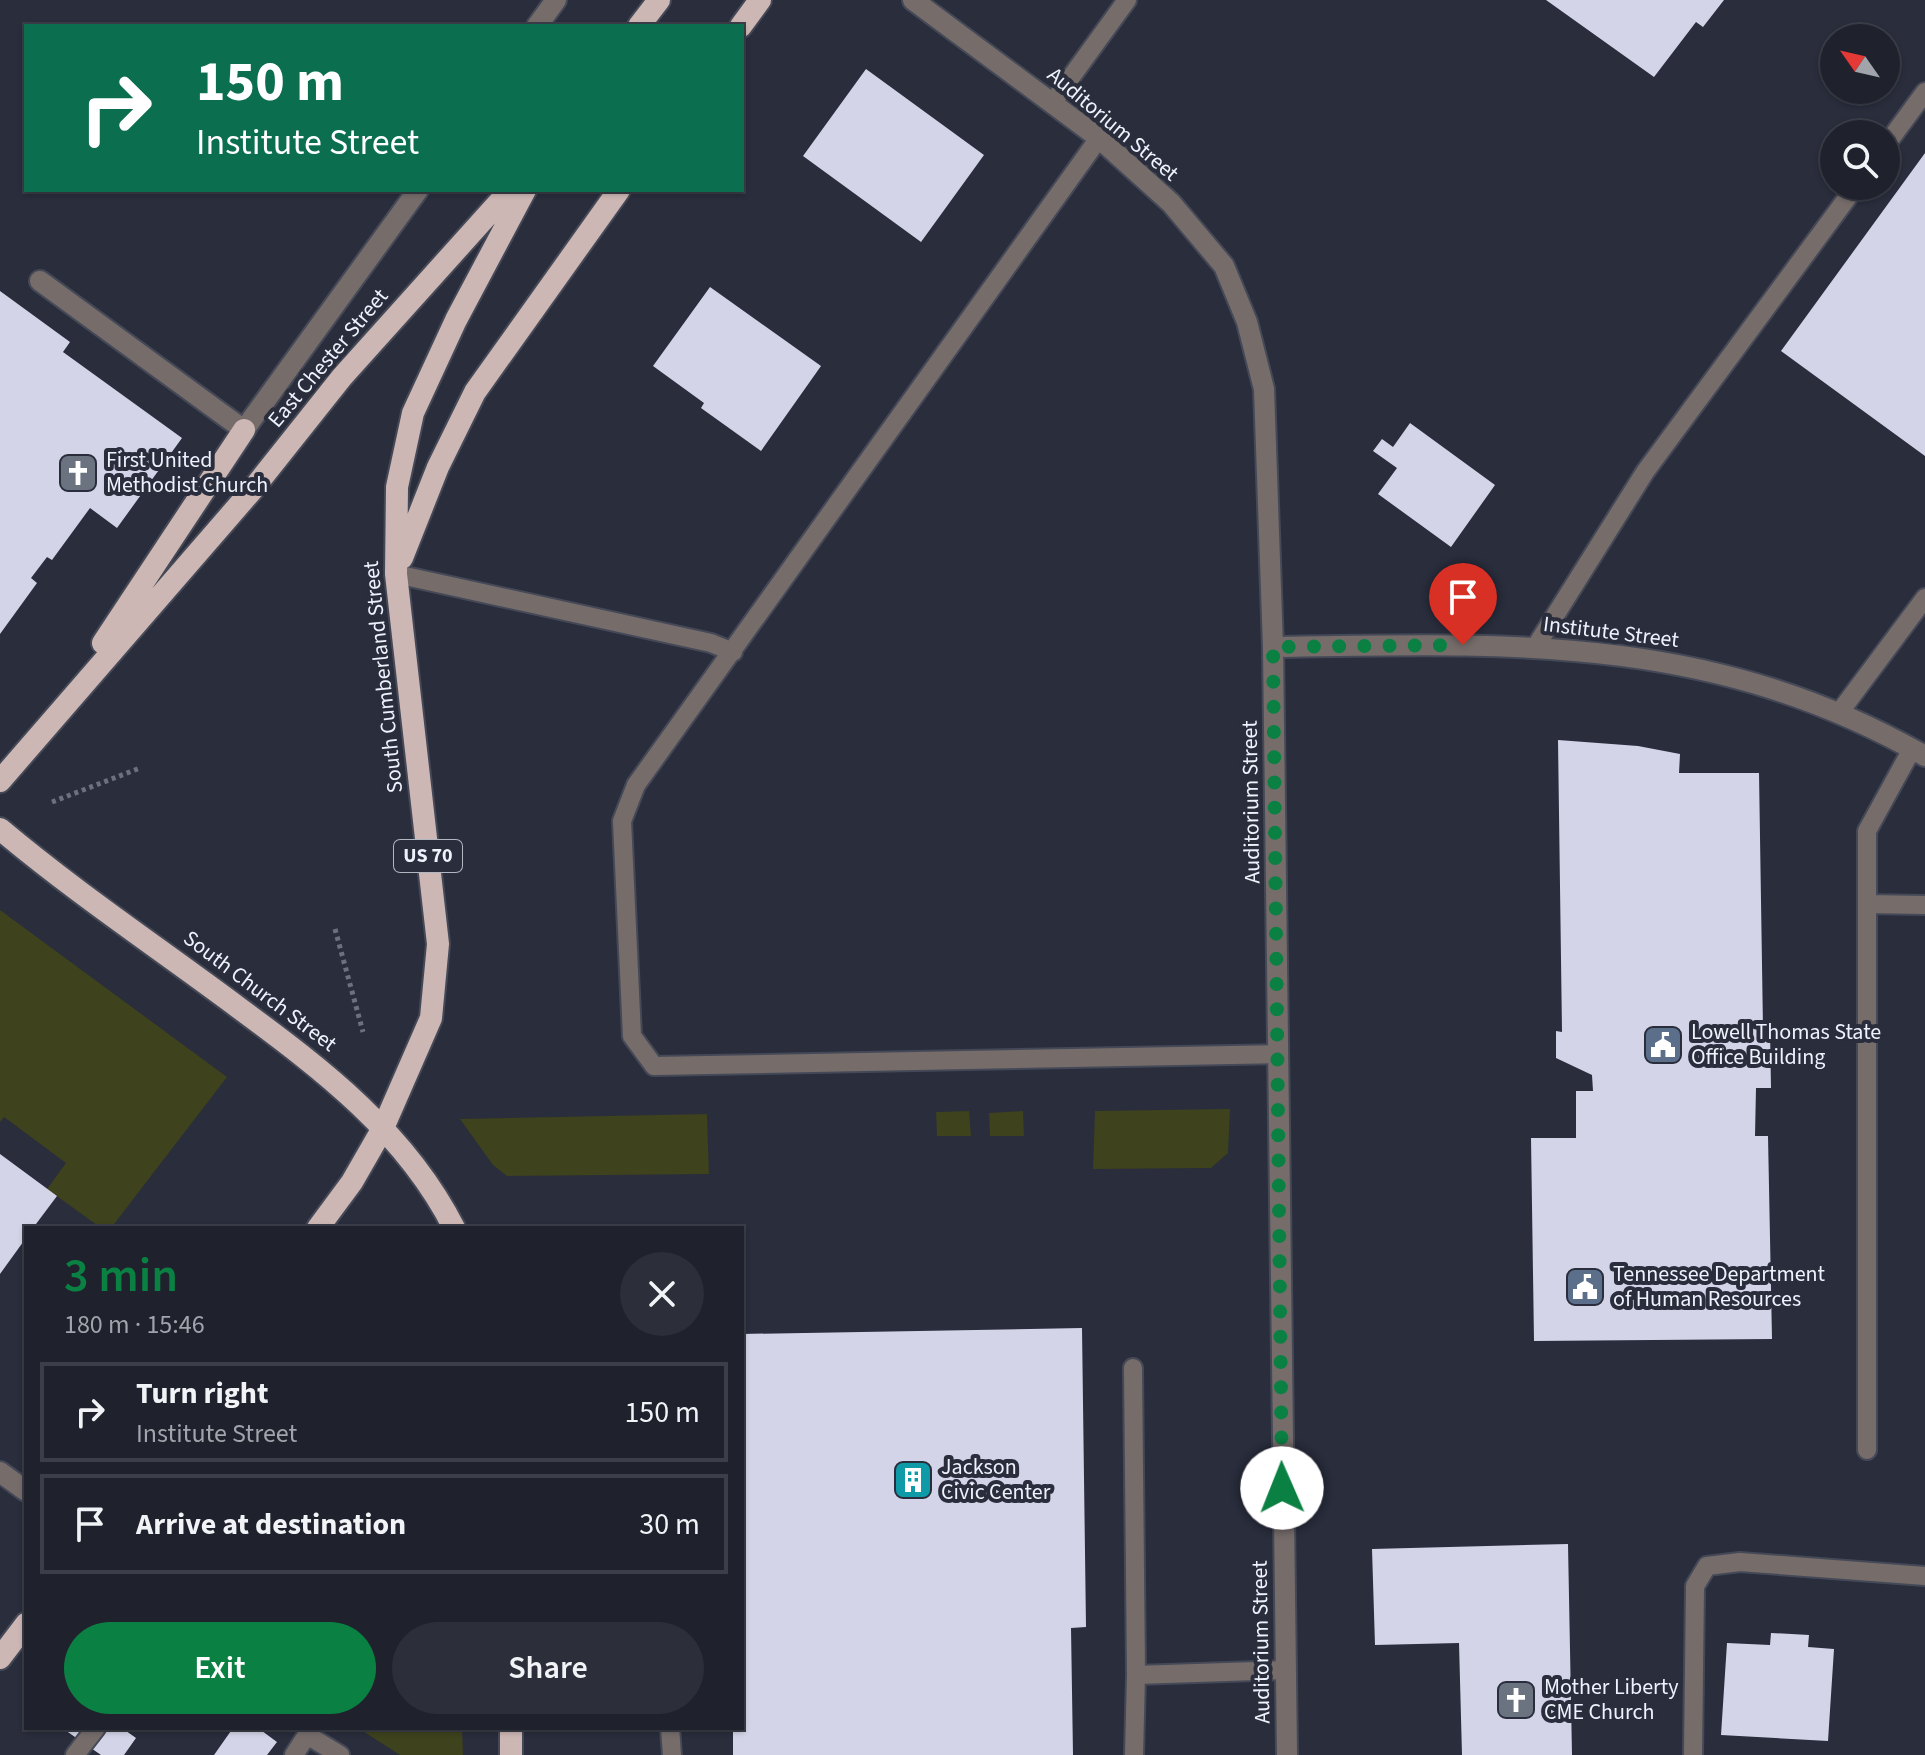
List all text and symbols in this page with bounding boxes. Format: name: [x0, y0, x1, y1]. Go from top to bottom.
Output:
north arrow: [1820, 24, 1900, 104]
map controls: [1820, 24, 1900, 200]
text: 150 m: [196, 43, 344, 122]
icon: right: [64, 56, 168, 160]
street label: Auditorium Street: [1040, 59, 1186, 189]
text: Institute Street: [196, 117, 419, 168]
button: search: [1820, 120, 1900, 200]
street label: East Chester Street: [260, 281, 396, 434]
place label: First United Methodist Church: [106, 444, 268, 501]
church icon: First United Methodist Church: [57, 452, 99, 494]
street label: South Cumberland Street: [355, 559, 411, 795]
pin: [1429, 563, 1497, 645]
icon: arrive: [1441, 575, 1485, 619]
street label: Institute Street: [1541, 608, 1681, 656]
street label: Auditorium Street: [1234, 720, 1268, 884]
road number: US 70: [394, 840, 462, 872]
street label: South Church Street: [177, 923, 344, 1060]
place label: Lowell Thomas State Office Building: [1691, 1016, 1881, 1073]
public building icon: Lowell Thomas State Office Building: [1642, 1024, 1684, 1066]
text: 3 min: [64, 1242, 178, 1310]
button: close: [620, 1252, 704, 1336]
place label: Tennessee Department of Human Resources: [1613, 1258, 1826, 1315]
public building icon: Tennessee Department of Human Resources: [1564, 1266, 1606, 1308]
text: 180 m · 15:46: [64, 1306, 205, 1343]
text: Turn right: [136, 1372, 268, 1415]
icon: right: [68, 1390, 112, 1434]
text: 150 m: [624, 1391, 700, 1434]
text: Institute Street: [136, 1415, 297, 1452]
position arrow: [1240, 1446, 1324, 1530]
place label: Jackson Civic Center: [941, 1451, 1051, 1508]
building icon: Jackson Civic Center: [892, 1459, 934, 1501]
icon: arrive: [68, 1502, 112, 1546]
text: Arrive at destination: [136, 1503, 406, 1546]
text: 30 m: [639, 1503, 700, 1546]
street label: Auditorium Street: [1244, 1560, 1278, 1724]
button: Exit: [64, 1622, 376, 1714]
button: Share: [392, 1622, 704, 1714]
place label: Mother Liberty CME Church: [1544, 1671, 1679, 1728]
church icon: Mother Liberty CME Church: [1495, 1679, 1537, 1721]

